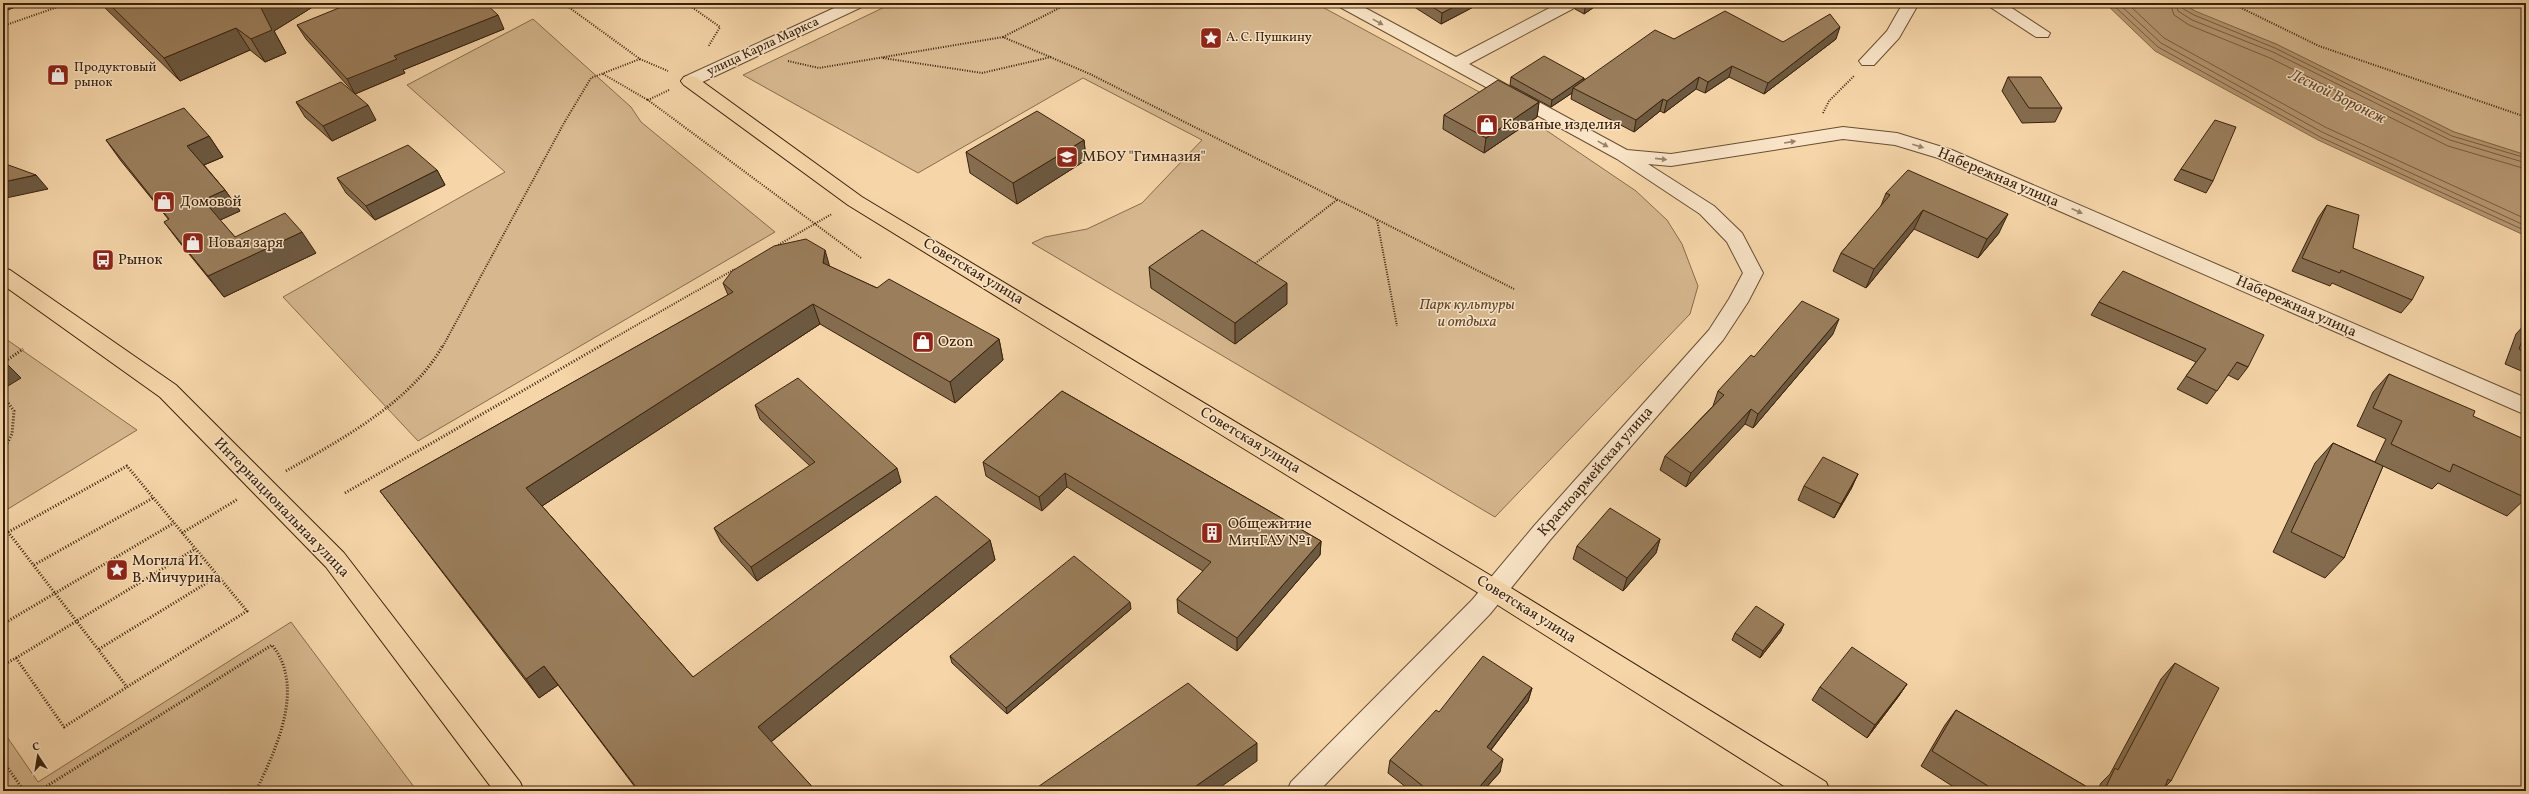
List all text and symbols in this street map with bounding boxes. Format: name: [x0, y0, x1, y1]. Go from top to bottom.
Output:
street label: улица Карла Маркса: [704, 13, 822, 81]
one-way arrow: [1372, 18, 1384, 25]
place icon: А. С. Пушкину: [1198, 25, 1224, 51]
place label: А. С. Пушкину: [1226, 29, 1312, 47]
place label: Продуктовый рынок: [74, 59, 156, 92]
shop icon: Продуктовый рынок: [45, 62, 71, 88]
water label: Лесной Воронеж: [2284, 63, 2390, 130]
shop icon: Кованые изделия: [1474, 112, 1500, 138]
place label: Кованые изделия: [1502, 115, 1621, 136]
one-way arrow: [1784, 139, 1796, 145]
one-way arrow: [1597, 141, 1609, 147]
one-way arrow: [1912, 143, 1924, 149]
street label: Набережная улица: [1934, 143, 2062, 213]
school or university icon: МБОУ "Гимназия": [1054, 144, 1080, 170]
place label: МБОУ "Гимназия": [1082, 147, 1206, 168]
one-way arrow: [1655, 156, 1668, 162]
shop icon: Домовой: [151, 189, 177, 215]
place label: Домовой: [180, 192, 242, 213]
one-way arrow: [2071, 209, 2083, 215]
shop icon: Новая заря: [180, 230, 206, 256]
place label: Новая заря: [208, 233, 283, 254]
street label: Советская улица: [919, 234, 1027, 310]
bus stop icon: Рынок: [90, 247, 116, 273]
place label: Рынок: [118, 250, 162, 271]
street label: Набережная улица: [2232, 271, 2360, 343]
park label: Парк культуры и отдыха: [1419, 295, 1515, 333]
shop icon: Ozon: [910, 329, 936, 355]
place label: Ozon: [938, 332, 973, 353]
street label: Красноармейская улица: [1534, 402, 1658, 542]
street label: Советская улица: [1196, 403, 1304, 479]
street label: Интернациональная улица: [208, 433, 354, 583]
place label: Общежитие МичГАУ №1: [1228, 514, 1312, 552]
building icon: Общежитие МичГАУ №1: [1199, 520, 1225, 546]
place label: Могила И. В. Мичурина: [132, 551, 221, 589]
place icon: Могила И. В. Мичурина: [104, 557, 130, 583]
street label: Советская улица: [1472, 571, 1580, 649]
north arrow: [18, 736, 58, 776]
text: С: [31, 740, 41, 756]

